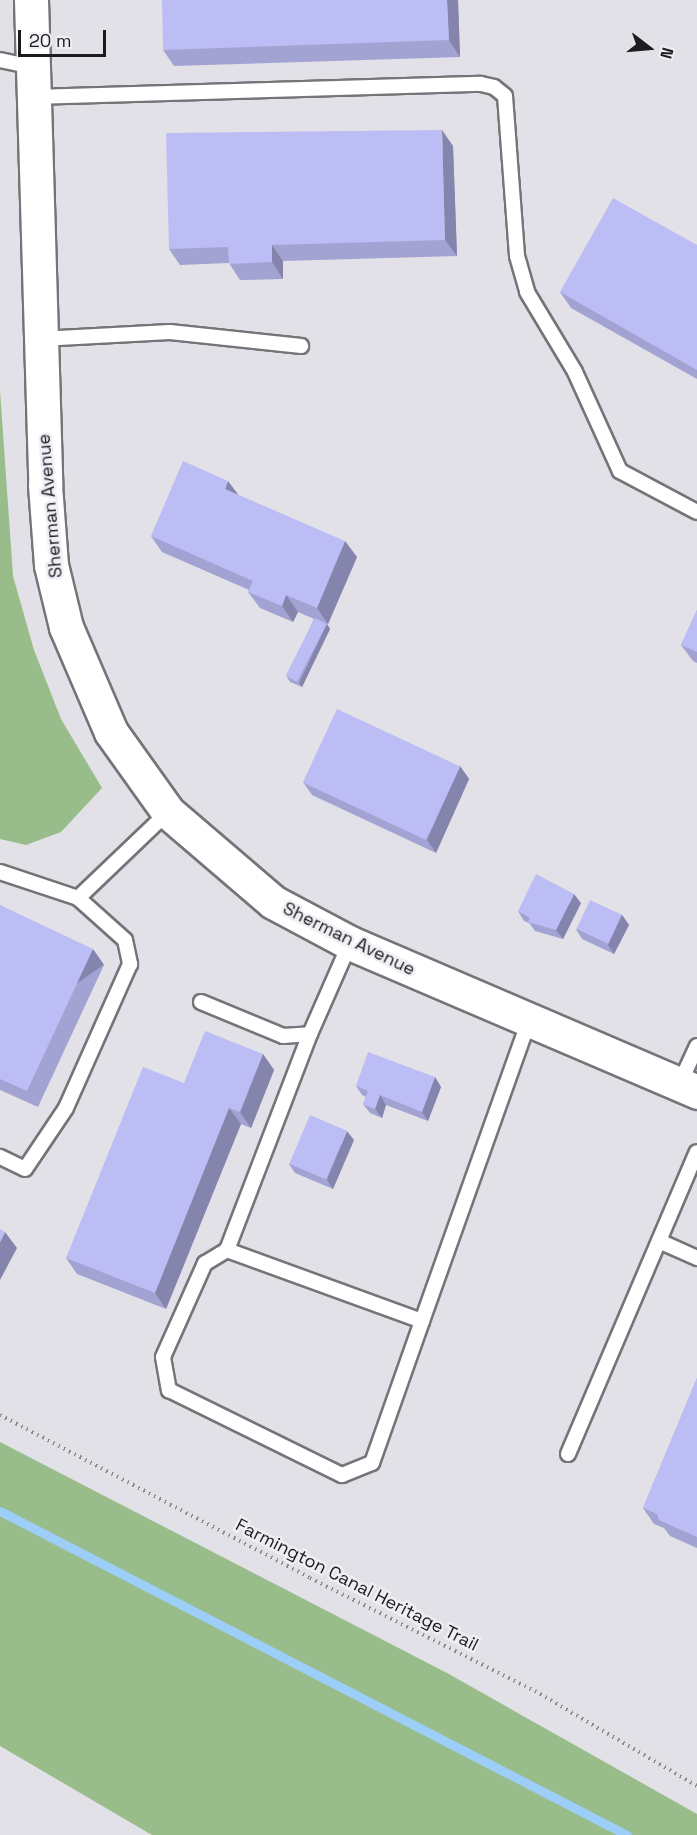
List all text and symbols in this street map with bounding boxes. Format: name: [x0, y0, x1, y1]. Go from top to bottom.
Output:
scale bar: [21, 18, 110, 56]
north arrow: [619, 18, 679, 78]
text: 20 m: [29, 29, 72, 52]
text: N: [655, 45, 678, 61]
street label: Sherman Avenue: [33, 433, 67, 579]
street label: Sherman Avenue: [279, 898, 419, 980]
street label: Farmington Canal Heritage Trail: [232, 1514, 482, 1656]

